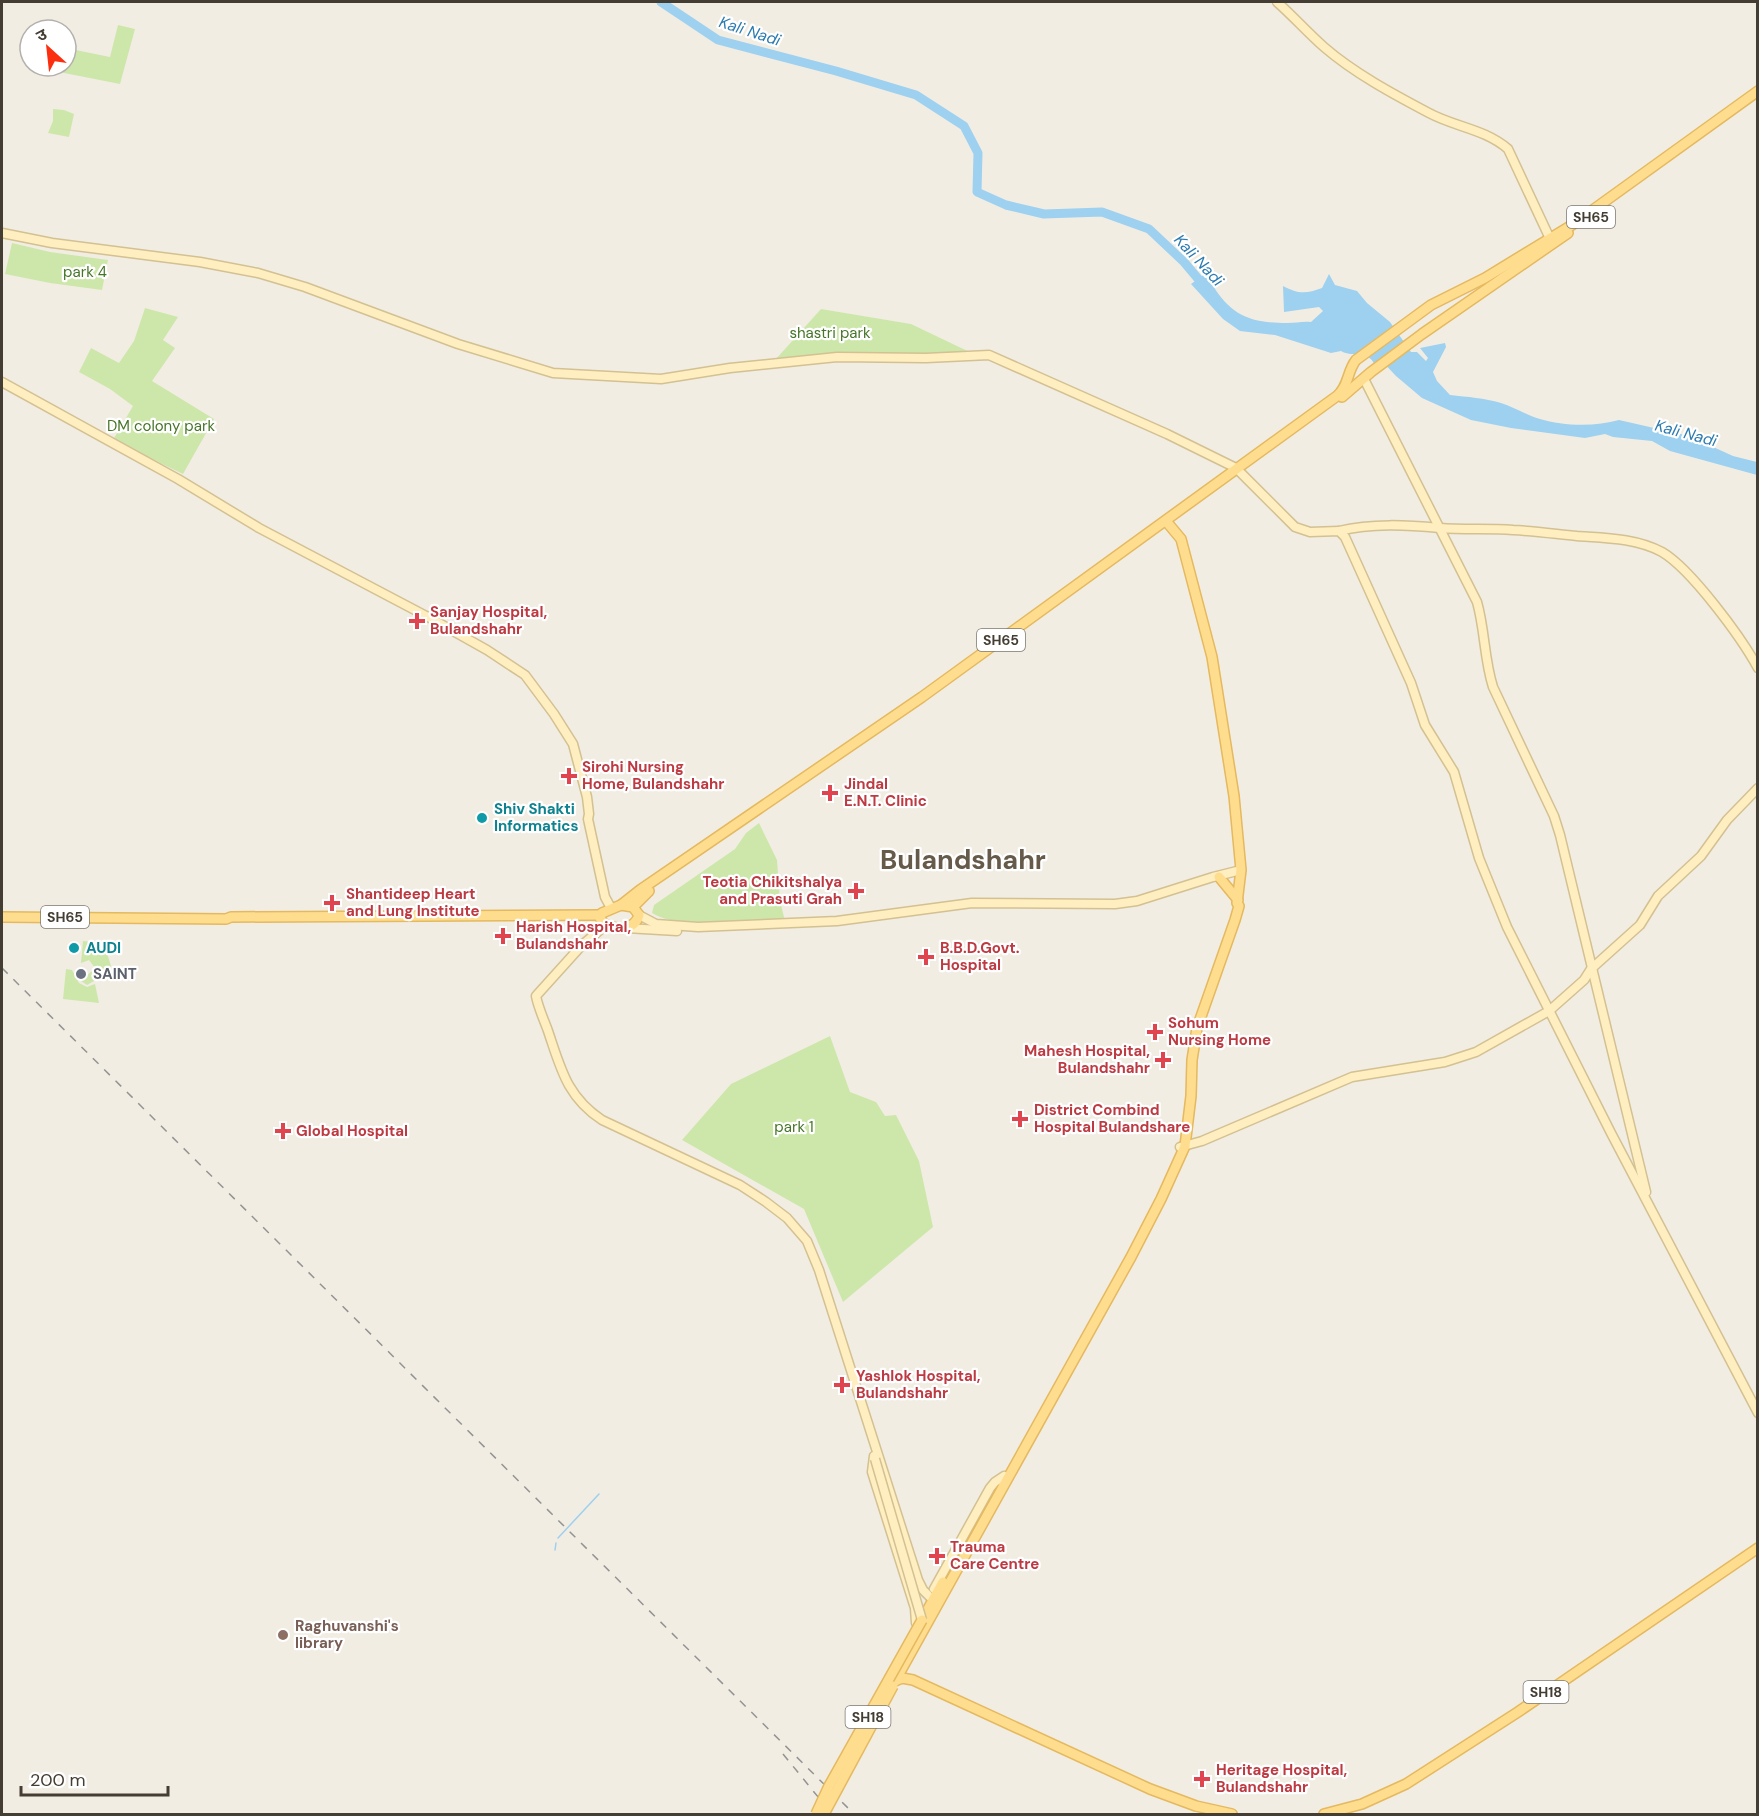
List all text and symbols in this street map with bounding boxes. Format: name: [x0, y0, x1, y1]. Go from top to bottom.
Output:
water label: Kali Nadi: [717, 11, 785, 51]
north arrow: [18, 18, 78, 78]
text: उ: [32, 23, 51, 47]
road number: SH65: [1567, 206, 1615, 228]
water label: Kali Nadi: [1170, 230, 1229, 291]
park label: park 4: [63, 262, 107, 282]
park label: shastri park: [789, 323, 871, 343]
water label: Kali Nadi: [1653, 415, 1721, 452]
park label: DM colony park: [107, 416, 215, 436]
place label: Sanjay Hospital, Bulandshahr: [430, 602, 547, 639]
marker: Sanjay Hospital, Bulandshahr: [408, 612, 426, 630]
road number: SH65: [977, 629, 1025, 651]
place label: Sirohi Nursing Home, Bulandshahr: [582, 757, 724, 794]
marker: Sirohi Nursing Home, Bulandshahr: [560, 767, 578, 785]
place label: Jindal E.N.T. Clinic: [844, 774, 927, 811]
marker: Jindal E.N.T. Clinic: [821, 784, 839, 802]
place label: Shiv Shakti Informatics: [494, 799, 578, 836]
marker: Shiv Shakti Informatics: [475, 811, 489, 825]
district label: Bulandshahr: [880, 842, 1046, 877]
place label: Teotia Chikitshalya and Prasuti Grah: [703, 872, 842, 909]
marker: Teotia Chikitshalya and Prasuti Grah: [847, 882, 865, 900]
place label: Shantideep Heart and Lung Institute: [346, 884, 480, 921]
marker: Shantideep Heart and Lung Institute: [323, 894, 341, 912]
road number: SH65: [41, 906, 89, 928]
place label: Harish Hospital, Bulandshahr: [516, 917, 632, 954]
marker: Harish Hospital, Bulandshahr: [494, 927, 512, 945]
place label: AUDI: [86, 938, 121, 958]
place label: B.B.D.Govt. Hospital: [940, 938, 1020, 975]
marker: AUDI: [67, 941, 81, 955]
marker: B.B.D.Govt. Hospital: [917, 948, 935, 966]
place label: SAINT: [93, 964, 137, 984]
marker: SAINT: [74, 967, 88, 981]
place label: Sohum Nursing Home: [1168, 1013, 1271, 1050]
marker: Sohum Nursing Home: [1146, 1023, 1164, 1041]
place label: Mahesh Hospital, Bulandshahr: [1024, 1041, 1150, 1078]
marker: Mahesh Hospital, Bulandshahr: [1154, 1051, 1172, 1069]
place label: District Combind Hospital Bulandshare: [1034, 1100, 1190, 1137]
marker: District Combind Hospital Bulandshare: [1011, 1110, 1029, 1128]
park label: park 1: [774, 1117, 814, 1137]
place label: Global Hospital: [296, 1121, 408, 1141]
marker: Global Hospital: [274, 1122, 292, 1140]
place label: Yashlok Hospital, Bulandshahr: [856, 1366, 981, 1403]
marker: Yashlok Hospital, Bulandshahr: [833, 1376, 851, 1394]
place label: Trauma Care Centre: [950, 1537, 1039, 1574]
marker: Trauma Care Centre: [928, 1547, 946, 1565]
place label: Raghuvanshi's library: [295, 1616, 399, 1653]
marker: Raghuvanshi's library: [276, 1628, 290, 1642]
road number: SH18: [1524, 1681, 1568, 1703]
road number: SH18: [846, 1706, 890, 1728]
scale bar: [21, 1759, 168, 1797]
place label: Heritage Hospital, Bulandshahr: [1216, 1760, 1348, 1797]
text: 200 m: [30, 1768, 86, 1792]
marker: Heritage Hospital, Bulandshahr: [1193, 1770, 1211, 1788]

